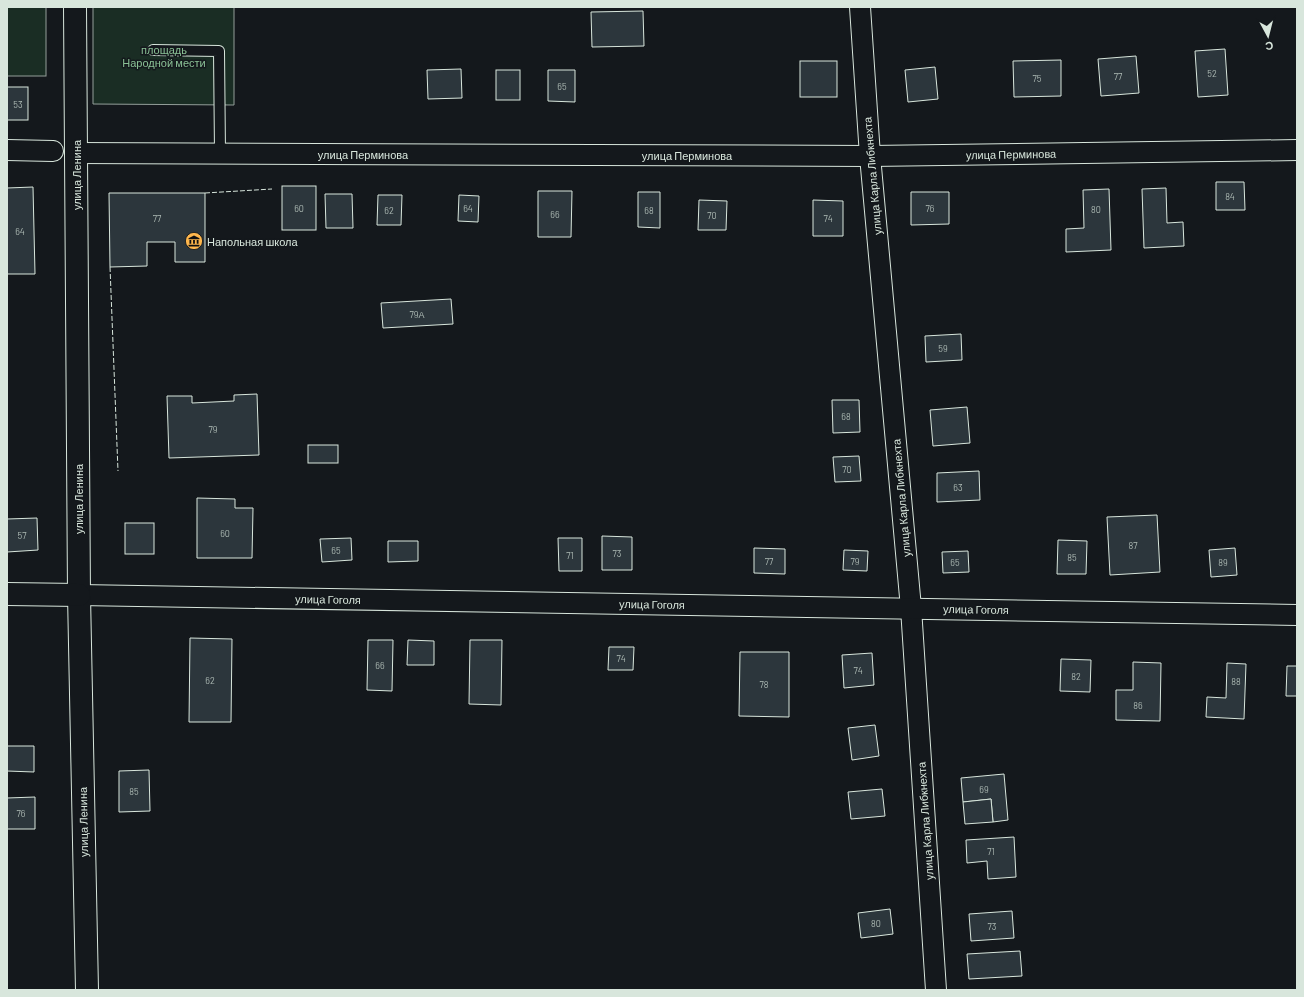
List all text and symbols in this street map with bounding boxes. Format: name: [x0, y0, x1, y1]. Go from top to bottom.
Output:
north arrow: [1248, 16, 1288, 56]
text: С: [1264, 39, 1274, 53]
park label: площадь Народной мести: [122, 43, 206, 69]
house number: 52: [1207, 68, 1217, 79]
house number: 77: [1114, 71, 1123, 82]
house number: 75: [1033, 73, 1042, 84]
house number: 65: [557, 81, 567, 92]
house number: 53: [13, 99, 23, 110]
street label: улица Карла Либкнехта: [860, 116, 884, 235]
street label: улица Ленина: [70, 139, 83, 210]
street label: улица Перминова: [966, 147, 1057, 161]
street label: улица Перминова: [318, 148, 409, 161]
street label: улица Перминова: [642, 149, 733, 162]
house number: 84: [1225, 191, 1235, 202]
house number: 60: [294, 203, 304, 214]
house number: 64: [463, 203, 473, 214]
house number: 76: [926, 203, 935, 214]
house number: 80: [1091, 204, 1101, 215]
house number: 62: [384, 205, 394, 216]
house number: 68: [644, 205, 654, 216]
house number: 66: [550, 209, 560, 220]
house number: 70: [707, 210, 717, 221]
house number: 77: [153, 213, 162, 224]
house number: 74: [823, 213, 833, 224]
house number: 64: [15, 226, 25, 237]
museum icon: Напольная школа: [184, 231, 204, 251]
place label: Напольная школа: [207, 235, 298, 248]
house number: 79А: [410, 309, 424, 320]
house number: 59: [938, 343, 948, 354]
house number: 68: [841, 411, 851, 422]
house number: 79: [209, 424, 218, 435]
street label: улица Карла Либкнехта: [889, 438, 913, 557]
street label: улица Ленина: [72, 463, 85, 534]
house number: 70: [842, 464, 852, 475]
house number: 63: [953, 482, 963, 493]
house number: 60: [220, 528, 230, 539]
house number: 57: [18, 530, 27, 541]
house number: 87: [1129, 540, 1138, 551]
house number: 65: [331, 545, 341, 556]
house number: 73: [613, 548, 622, 559]
house number: 71: [566, 550, 574, 561]
house number: 85: [1067, 552, 1077, 563]
house number: 77: [765, 556, 774, 567]
house number: 79: [851, 556, 860, 567]
house number: 65: [950, 557, 960, 568]
house number: 89: [1218, 557, 1228, 568]
street label: улица Гоголя: [295, 592, 361, 606]
street label: улица Гоголя: [619, 597, 685, 611]
street label: улица Гоголя: [943, 602, 1009, 616]
house number: 74: [616, 653, 626, 664]
house number: 66: [375, 660, 385, 671]
house number: 74: [853, 665, 863, 676]
house number: 82: [1071, 671, 1081, 682]
house number: 62: [205, 675, 215, 686]
house number: 88: [1231, 676, 1241, 687]
house number: 78: [760, 679, 769, 690]
house number: 86: [1133, 700, 1143, 711]
street label: улица Карла Либкнехта: [914, 761, 936, 880]
house number: 69: [979, 784, 989, 795]
street label: улица Ленина: [76, 786, 90, 857]
house number: 85: [129, 786, 139, 797]
house number: 76: [17, 808, 26, 819]
house number: 71: [987, 846, 995, 857]
house number: 80: [871, 918, 881, 929]
house number: 73: [988, 921, 997, 932]

